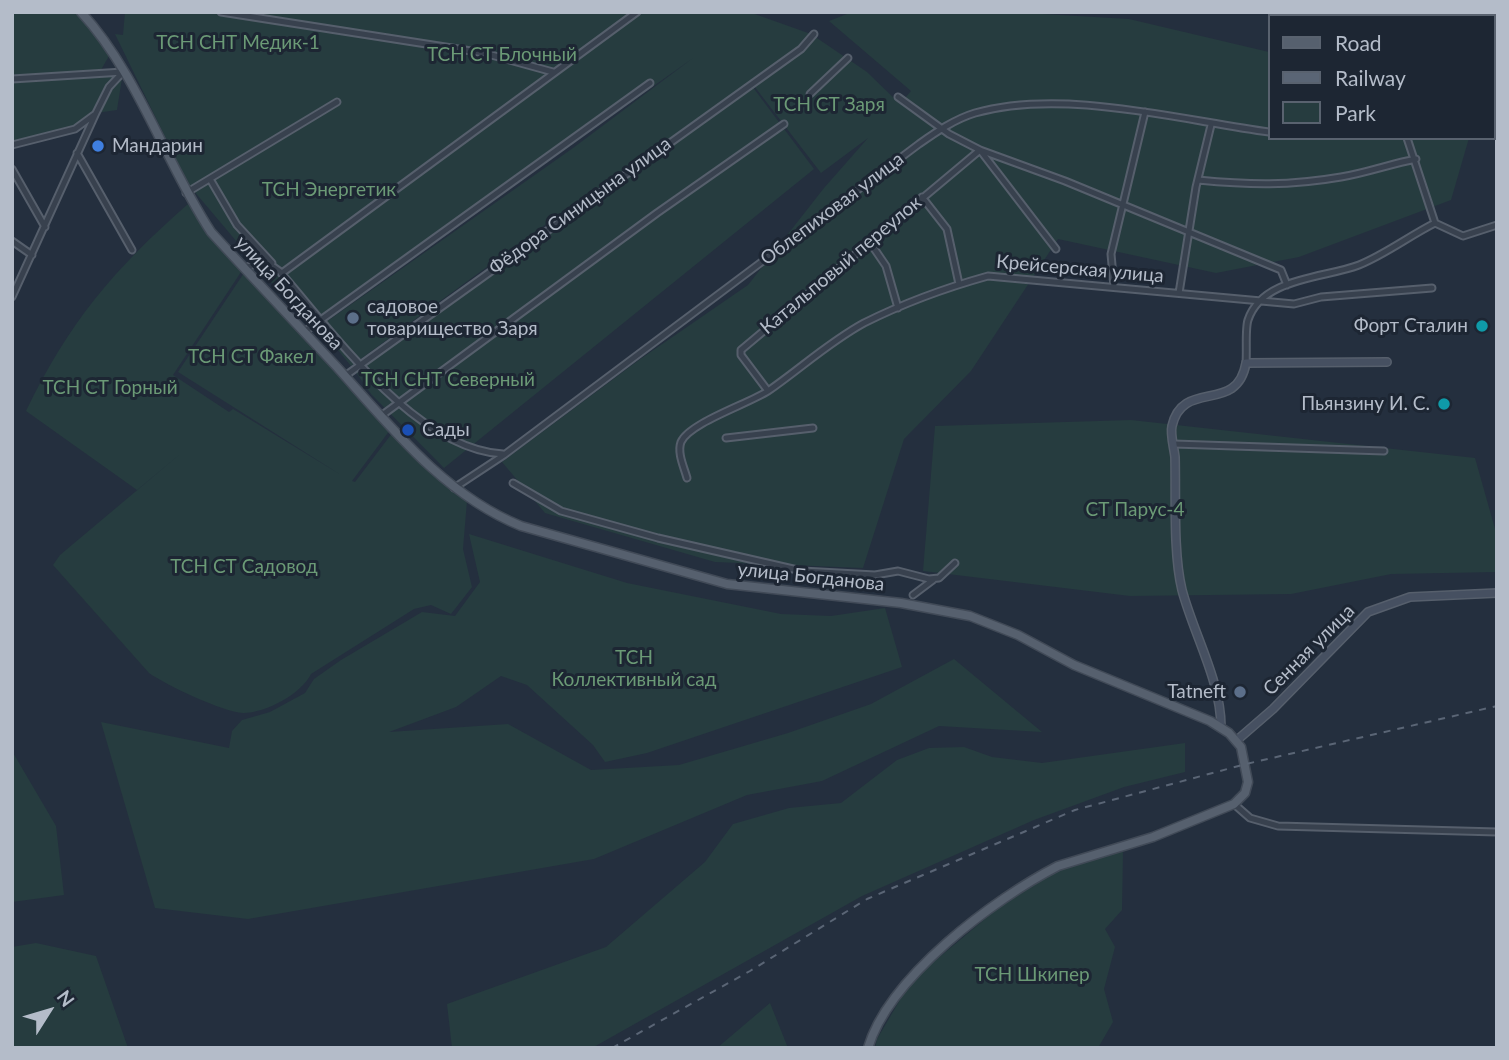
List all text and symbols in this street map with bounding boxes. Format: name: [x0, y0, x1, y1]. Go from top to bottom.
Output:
legend: [1268, 14, 1495, 140]
text: Road: [1335, 30, 1382, 55]
park label: ТСН СНТ Медик-1: [156, 32, 320, 54]
park label: ТСН СТ Блочный: [427, 44, 577, 66]
text: Railway: [1335, 65, 1406, 90]
park label: ТСН СТ Заря: [773, 94, 885, 116]
text: Park: [1335, 100, 1376, 125]
street label: Фёдора Синицына улица: [485, 132, 675, 280]
place label: Мандарин: [112, 135, 203, 157]
marker: Мандарин: [90, 138, 106, 154]
street label: Облепиховая улица: [756, 148, 908, 270]
park label: ТСН Энергетик: [262, 179, 396, 201]
street label: Катальповый переулок: [756, 191, 926, 339]
street label: улица Богданова: [230, 231, 348, 355]
street label: Крейсерская улица: [995, 250, 1165, 288]
place label: садовое товарищество Заря: [367, 296, 538, 340]
marker: садовое товарищество Заря: [345, 310, 361, 326]
place label: Форт Сталин: [1354, 315, 1468, 337]
marker: Форт Сталин: [1474, 318, 1490, 334]
park label: ТСН СТ Факел: [188, 346, 314, 368]
park label: ТСН СНТ Северный: [361, 369, 535, 391]
park label: ТСН СТ Горный: [42, 377, 178, 399]
place label: Пьянзину И. С.: [1301, 393, 1430, 415]
marker: Пьянзину И. С.: [1436, 396, 1452, 412]
place label: Сады: [422, 419, 470, 441]
marker: Сады: [400, 422, 416, 438]
park label: СТ Парус-4: [1086, 499, 1184, 521]
park label: ТСН СТ Садовод: [170, 556, 318, 578]
street label: улица Богданова: [736, 558, 886, 596]
street label: Сенная улица: [1259, 600, 1359, 700]
park label: ТСН Коллективный сад: [551, 647, 717, 691]
place label: Tatneft: [1167, 681, 1226, 703]
marker: Tatneft: [1232, 684, 1248, 700]
park label: ТСН Шкипер: [974, 964, 1090, 986]
north arrow: [14, 976, 84, 1046]
text: N: [53, 985, 80, 1011]

